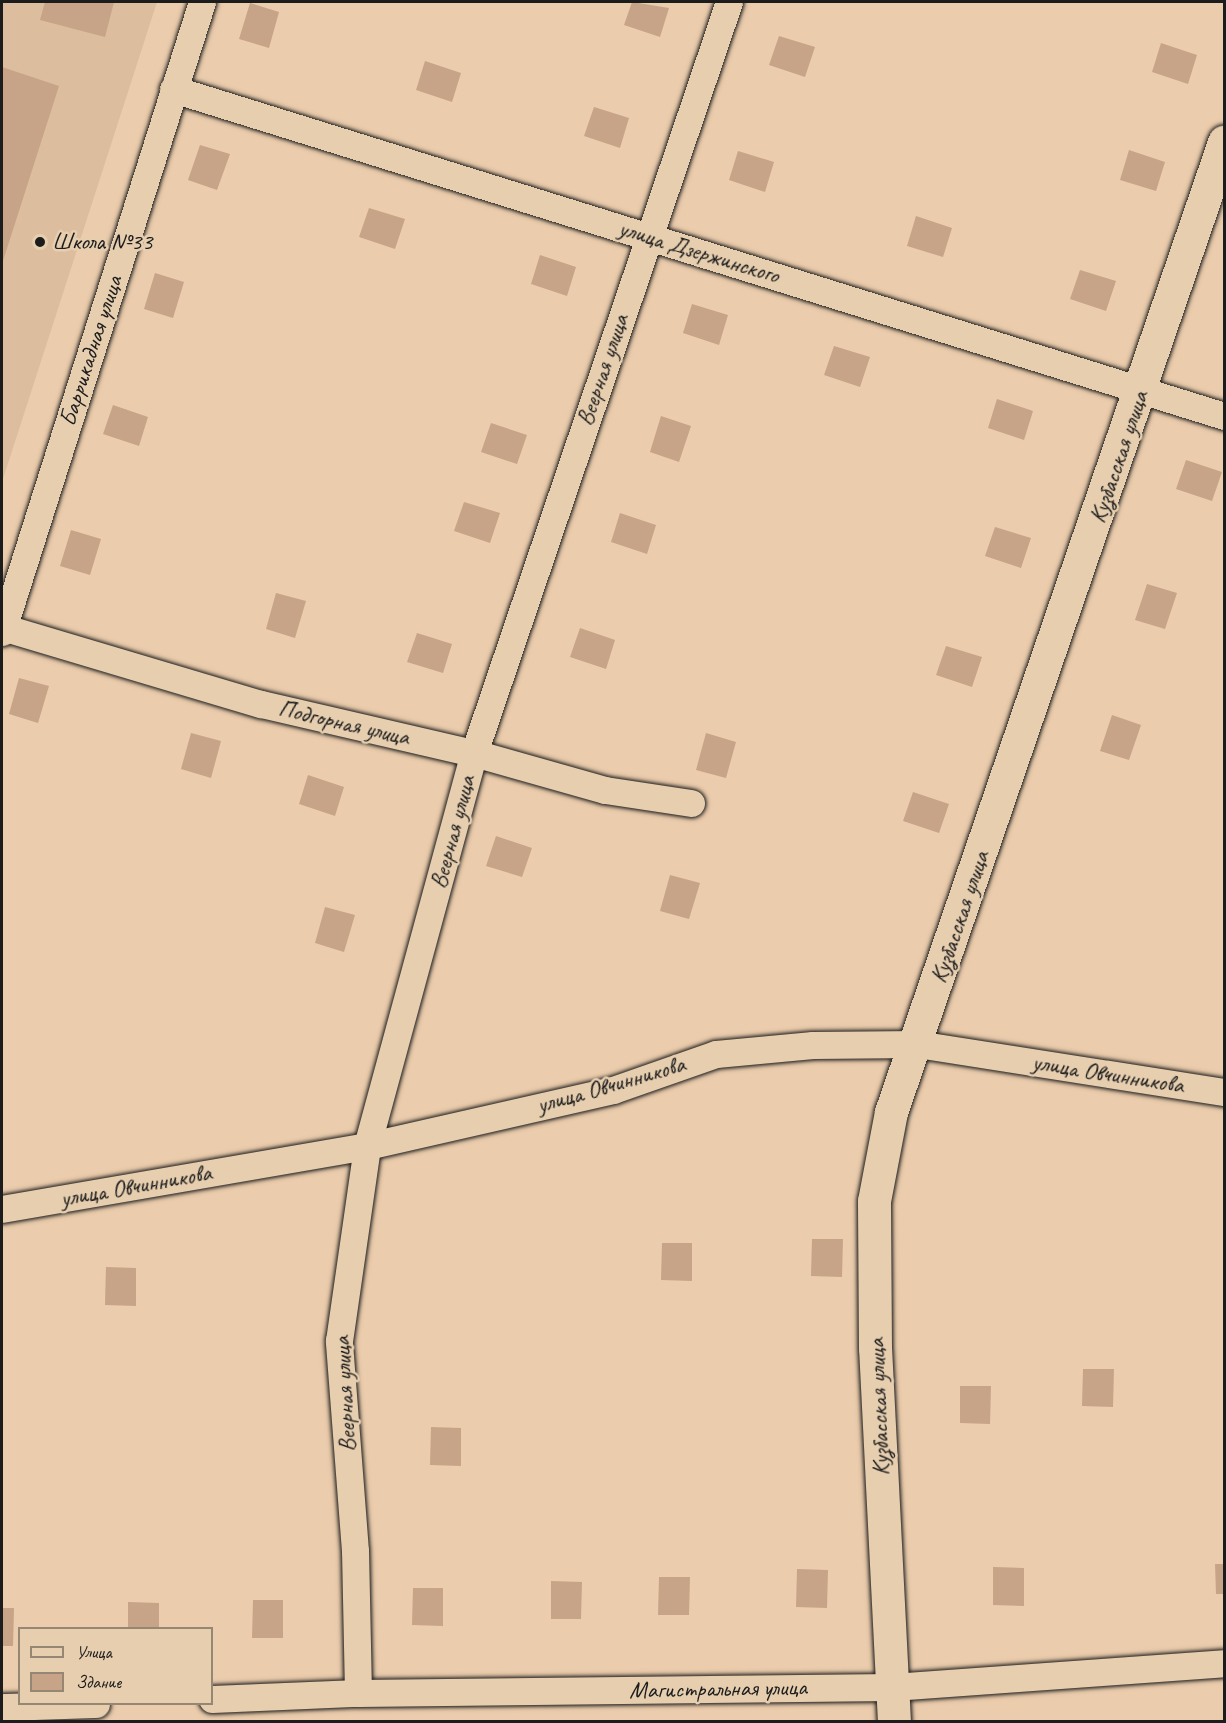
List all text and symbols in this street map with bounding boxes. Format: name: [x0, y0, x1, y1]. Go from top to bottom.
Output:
street label: улица Дзержинского: [616, 214, 782, 290]
place label: Школа №33: [52, 228, 152, 256]
marker: Школа №33: [33, 235, 47, 249]
street label: Баррикадная улица: [53, 271, 129, 431]
street label: Веерная улица: [570, 310, 636, 430]
street label: Кузбасская улица: [1083, 387, 1155, 527]
street label: Подгорная улица: [275, 694, 413, 752]
street label: Веерная улица: [424, 772, 482, 892]
street label: Кузбасская улица: [924, 847, 996, 987]
street label: улица Овчинникова: [1030, 1048, 1186, 1100]
street label: улица Овчинникова: [533, 1050, 689, 1120]
street label: улица Овчинникова: [58, 1158, 214, 1214]
street label: Веерная улица: [328, 1335, 362, 1453]
street label: Кузбасская улица: [862, 1337, 896, 1477]
legend: [18, 1627, 213, 1705]
text: Улица: [76, 1641, 112, 1663]
text: Здание: [76, 1671, 121, 1693]
street label: Магистральная улица: [628, 1673, 808, 1705]

